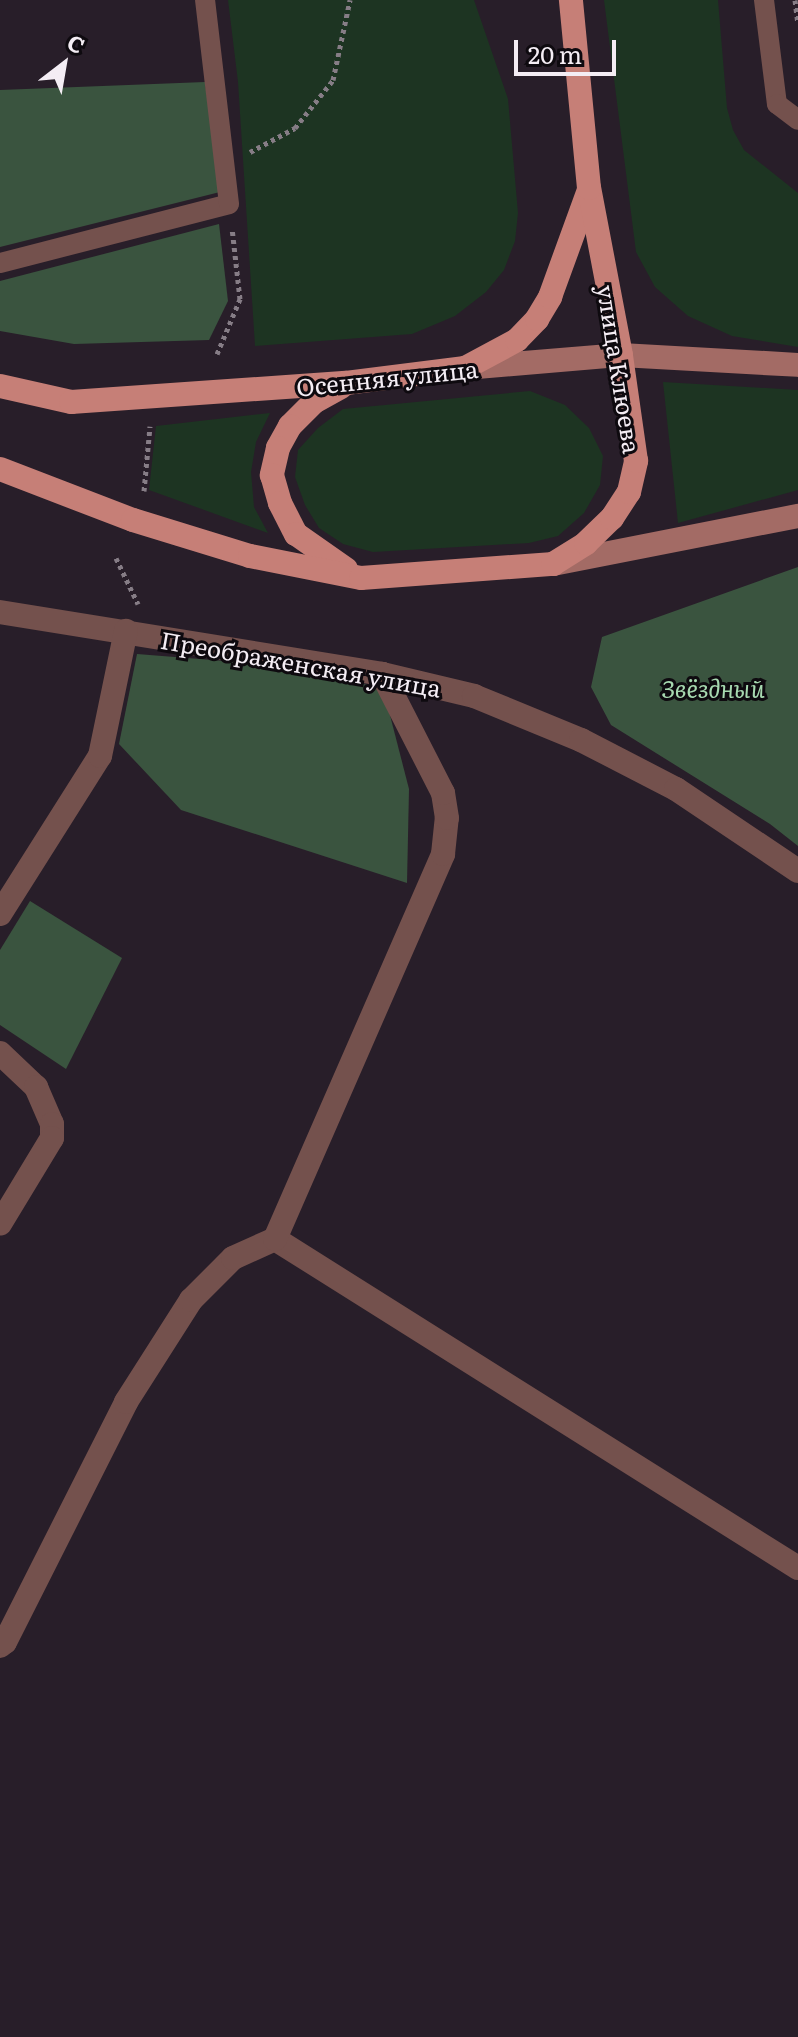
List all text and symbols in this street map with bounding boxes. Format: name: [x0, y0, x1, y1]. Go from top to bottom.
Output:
north arrow: [24, 24, 104, 104]
scale bar: [518, 24, 620, 74]
text: С: [61, 25, 92, 61]
text: 20 m: [528, 36, 582, 71]
street label: улица Клюева: [592, 283, 648, 455]
street label: Осенняя улица: [295, 353, 479, 401]
street label: Преображенская улица: [159, 624, 443, 702]
park label: Звёздный: [661, 674, 765, 702]

